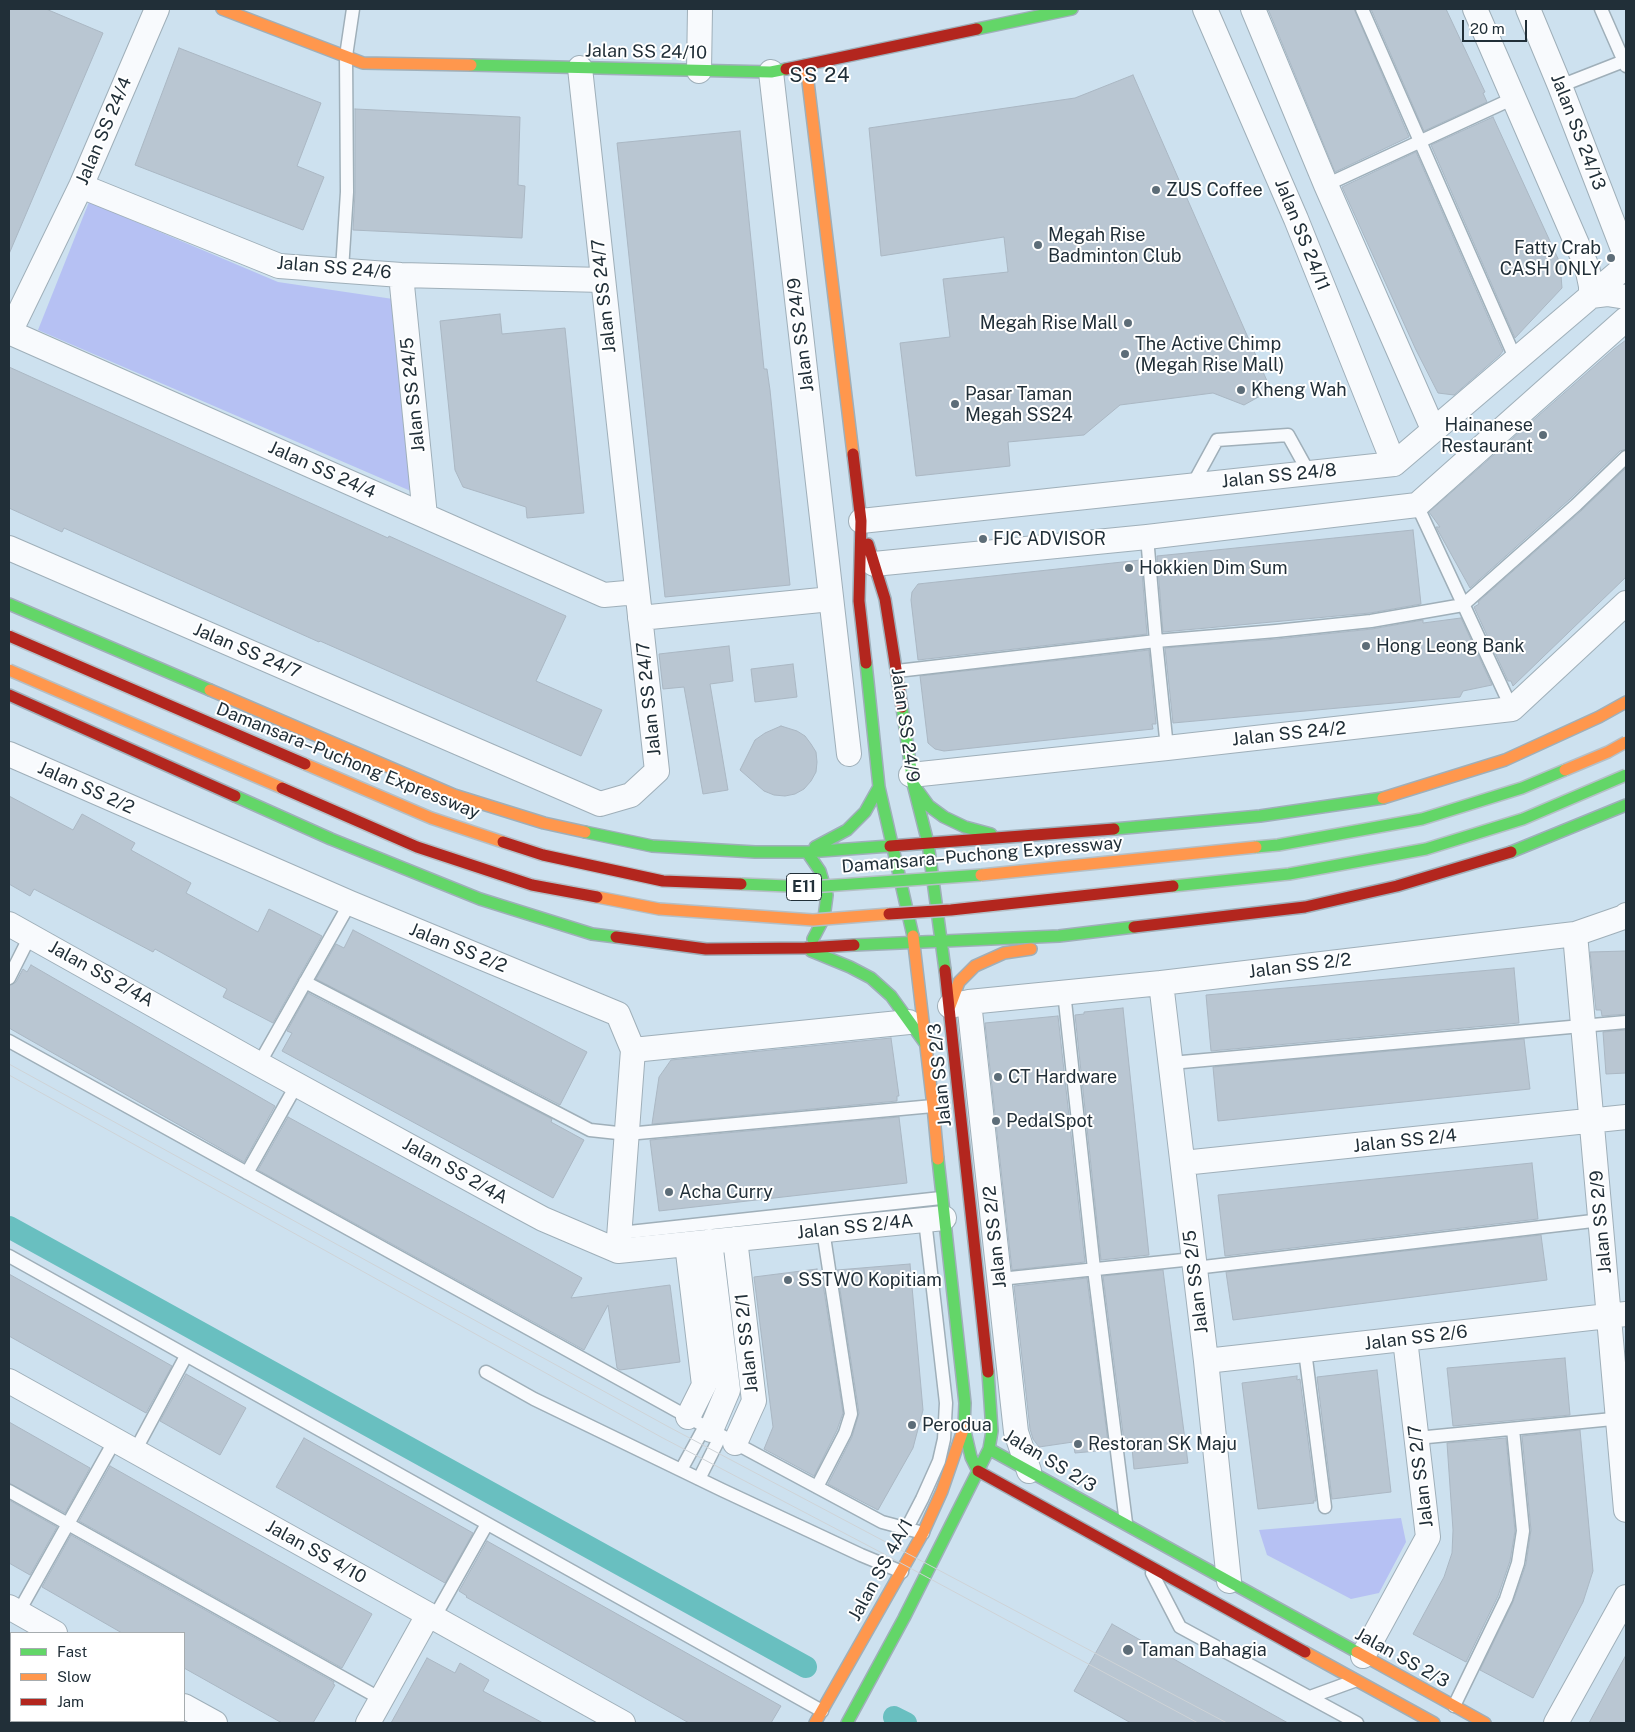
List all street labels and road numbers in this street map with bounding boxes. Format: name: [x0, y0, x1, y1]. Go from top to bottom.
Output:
street label: Jalan SS 24/10: [585, 40, 707, 64]
street label: Jalan SS 24/13: [1546, 71, 1610, 193]
street label: Jalan SS 24/4: [72, 74, 136, 188]
street label: Jalan SS 24/11: [1270, 176, 1334, 294]
street label: Jalan SS 24/7: [587, 238, 621, 354]
street label: Jalan SS 24/6: [276, 252, 392, 284]
street label: Jalan SS 24/9: [783, 276, 819, 394]
street label: Jalan SS 24/5: [396, 336, 430, 454]
street label: Jalan SS 24/4: [265, 437, 379, 503]
street label: Jalan SS 24/8: [1220, 459, 1338, 493]
street label: Jalan SS 24/7: [190, 619, 304, 683]
street label: Jalan SS 24/7: [632, 641, 666, 757]
street label: Jalan SS 24/9: [886, 666, 924, 784]
street label: Damansara–Puchong Expressway: [213, 698, 483, 824]
street label: Jalan SS 24/2: [1231, 717, 1347, 751]
street label: Jalan SS 2/2: [34, 757, 138, 819]
street label: Damansara–Puchong Expressway: [841, 832, 1123, 878]
road number: E11: [786, 874, 822, 900]
street label: Jalan SS 2/2: [406, 919, 510, 977]
street label: Jalan SS 2/4A: [45, 936, 157, 1012]
street label: Jalan SS 2/2: [1247, 949, 1353, 983]
street label: Jalan SS 2/3: [924, 1022, 956, 1128]
street label: Jalan SS 2/4: [1352, 1125, 1458, 1157]
street label: Jalan SS 2/4A: [399, 1133, 511, 1209]
street label: Jalan SS 2/9: [1586, 1169, 1616, 1275]
street label: Jalan SS 2/2: [979, 1184, 1011, 1290]
street label: Jalan SS 2/4A: [796, 1210, 914, 1244]
street label: Jalan SS 2/5: [1179, 1229, 1213, 1335]
street label: Jalan SS 2/1: [731, 1292, 763, 1394]
street label: Jalan SS 2/6: [1363, 1321, 1469, 1355]
street label: Jalan SS 2/7: [1404, 1423, 1438, 1529]
street label: Jalan SS 2/3: [1000, 1425, 1100, 1497]
street label: Jalan SS 4A/1: [844, 1515, 918, 1625]
street label: Jalan SS 4/10: [262, 1516, 370, 1588]
street label: Jalan SS 2/3: [1351, 1623, 1453, 1693]

